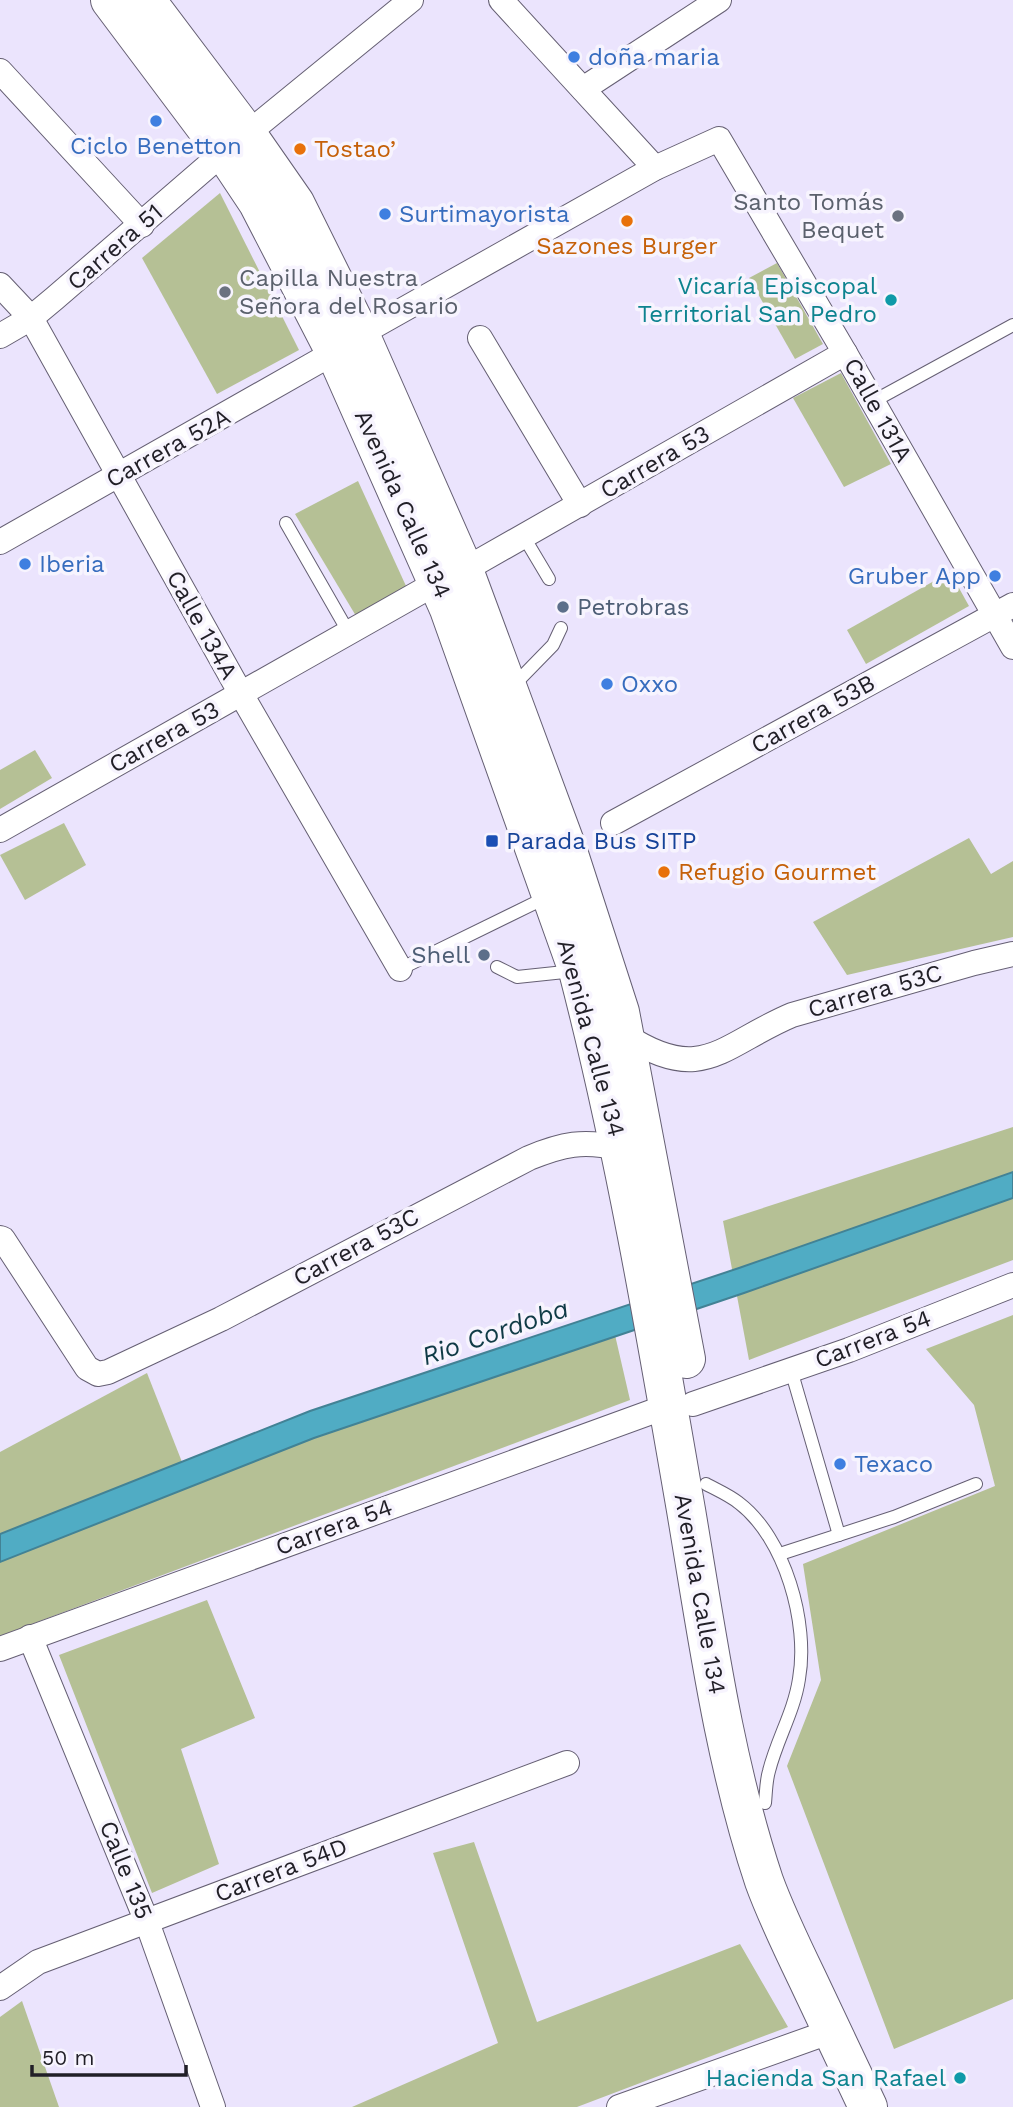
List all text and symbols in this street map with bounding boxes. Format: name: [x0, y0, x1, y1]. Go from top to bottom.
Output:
place label: doña maria: [588, 43, 720, 71]
marker: doña maria: [566, 49, 582, 65]
marker: Ciclo Benetton: [148, 113, 164, 129]
place label: Ciclo Benetton: [70, 132, 242, 160]
place label: Tostao’: [314, 135, 396, 163]
marker: Tostao’: [292, 141, 308, 157]
place label: Santo Tomás Bequet: [733, 188, 884, 244]
street label: Carrera 51: [62, 198, 168, 296]
place label: Surtimayorista: [399, 200, 570, 228]
marker: Surtimayorista: [377, 206, 393, 222]
marker: Santo Tomás Bequet: [890, 208, 906, 224]
marker: Sazones Burger: [619, 213, 635, 229]
place label: Sazones Burger: [536, 232, 718, 260]
place label: Capilla Nuestra Señora del Rosario: [239, 264, 459, 320]
place label: Vicaría Episcopal Territorial San Pedro: [638, 272, 878, 328]
marker: Capilla Nuestra Señora del Rosario: [217, 284, 233, 300]
marker: Vicaría Episcopal Territorial San Pedro: [883, 292, 899, 308]
street label: Calle 131A: [838, 353, 918, 467]
street label: Carrera 52A: [101, 402, 235, 494]
street label: Avenida Calle 134: [349, 405, 457, 603]
street label: Carrera 53: [595, 419, 715, 505]
place label: Iberia: [39, 550, 105, 578]
marker: Iberia: [17, 556, 33, 572]
place label: Gruber App: [848, 562, 981, 590]
street label: Calle 134A: [161, 566, 243, 684]
marker: Gruber App: [987, 568, 1003, 584]
place label: Petrobras: [577, 593, 690, 621]
marker: Petrobras: [555, 599, 571, 615]
street label: Carrera 53B: [746, 668, 880, 760]
place label: Oxxo: [621, 670, 678, 698]
marker: Oxxo: [599, 676, 615, 692]
street label: Carrera 53: [104, 695, 224, 779]
place label: Parada Bus SITP: [506, 827, 696, 855]
marker: Parada Bus SITP: [484, 833, 500, 849]
place label: Refugio Gourmet: [678, 858, 876, 886]
marker: Refugio Gourmet: [656, 864, 672, 880]
street label: Avenida Calle 134: [551, 936, 631, 1140]
place label: Shell: [411, 941, 471, 969]
marker: Shell: [476, 947, 492, 963]
street label: Carrera 53C: [805, 958, 945, 1024]
street label: Carrera 53C: [288, 1202, 424, 1292]
water label: Rio Cordoba: [418, 1293, 572, 1371]
street label: Carrera 54: [811, 1304, 935, 1374]
place label: Texaco: [854, 1450, 933, 1478]
marker: Texaco: [832, 1456, 848, 1472]
street label: Avenida Calle 134: [669, 1492, 731, 1696]
street label: Carrera 54: [272, 1493, 396, 1561]
street label: Calle 135: [94, 1817, 158, 1923]
street label: Carrera 54D: [211, 1832, 351, 1908]
scale bar: [32, 2034, 186, 2078]
text: 50 m: [42, 2045, 94, 2070]
place label: Hacienda San Rafael: [705, 2064, 947, 2092]
marker: Hacienda San Rafael: [952, 2070, 968, 2086]

